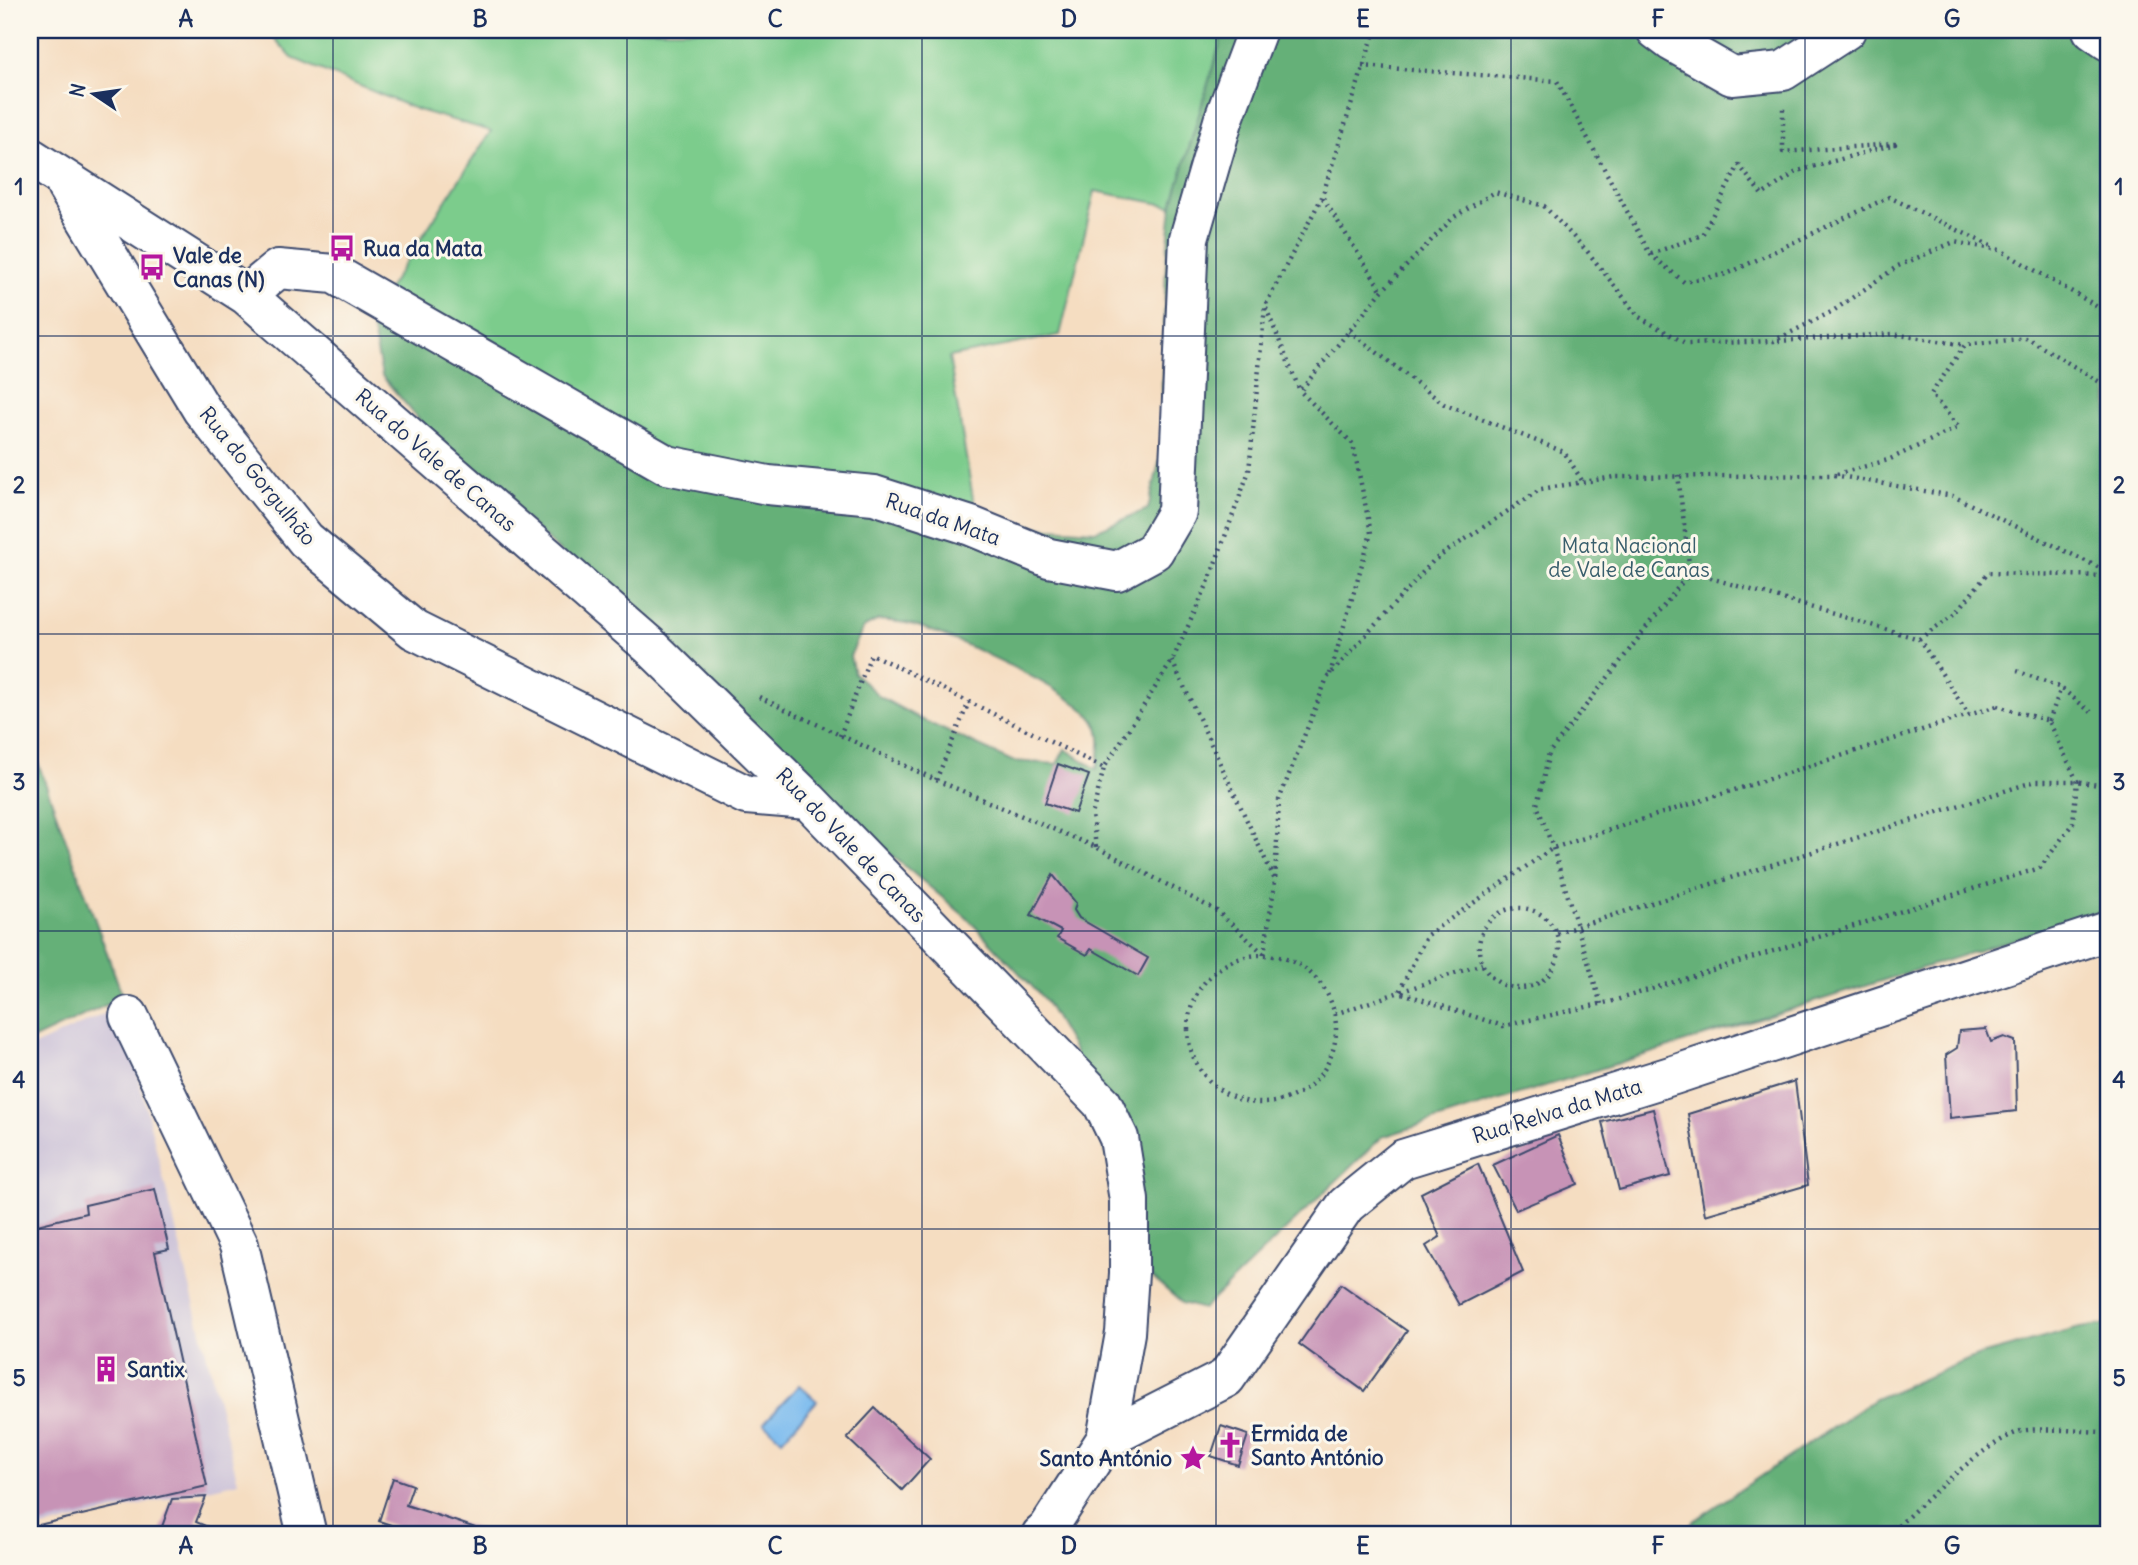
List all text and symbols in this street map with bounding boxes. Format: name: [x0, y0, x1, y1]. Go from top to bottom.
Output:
text: A: [179, 4, 194, 33]
text: B: [472, 4, 488, 33]
text: C: [767, 4, 783, 33]
text: D: [1061, 4, 1077, 33]
text: E: [1356, 4, 1370, 33]
text: F: [1651, 4, 1665, 33]
text: G: [1944, 4, 1960, 33]
north arrow: [60, 60, 130, 130]
text: N: [64, 81, 91, 99]
text: 1: [14, 172, 24, 201]
text: 1: [2114, 172, 2124, 201]
bus stop icon: Rua da Mata: [327, 233, 357, 263]
place label: Rua da Mata: [363, 235, 483, 262]
place label: Vale de Canas (N): [173, 242, 265, 293]
bus stop icon: Vale de Canas (N): [137, 252, 167, 282]
street label: Rua do Vale de Canas: [350, 383, 522, 537]
street label: Rua do Gorgulhão: [194, 401, 322, 551]
text: 2: [13, 470, 26, 499]
text: 2: [2113, 470, 2126, 499]
street label: Rua da Mata: [882, 487, 1004, 551]
park label: Mata Nacional de Vale de Canas: [1548, 532, 1710, 583]
street label: Rua do Vale de Canas: [770, 762, 932, 928]
text: 3: [12, 767, 26, 796]
text: 3: [2112, 767, 2126, 796]
text: 4: [12, 1065, 26, 1094]
text: 4: [2112, 1065, 2126, 1094]
street label: Rua Relva da Mata: [1469, 1072, 1645, 1150]
building icon: Santix: [91, 1354, 121, 1384]
place label: Santix: [127, 1356, 185, 1383]
text: 5: [12, 1363, 26, 1392]
text: 5: [2112, 1363, 2126, 1392]
place label: Ermida de Santo António: [1251, 1420, 1384, 1471]
church icon: Ermida de Santo António: [1215, 1430, 1245, 1460]
place icon: Santo António: [1178, 1443, 1208, 1473]
place label: Santo António: [1039, 1445, 1172, 1472]
text: A: [179, 1531, 194, 1560]
text: B: [472, 1531, 488, 1560]
text: C: [767, 1531, 783, 1560]
text: D: [1061, 1531, 1077, 1560]
text: E: [1356, 1531, 1370, 1560]
text: F: [1651, 1531, 1665, 1560]
text: G: [1944, 1531, 1960, 1560]

